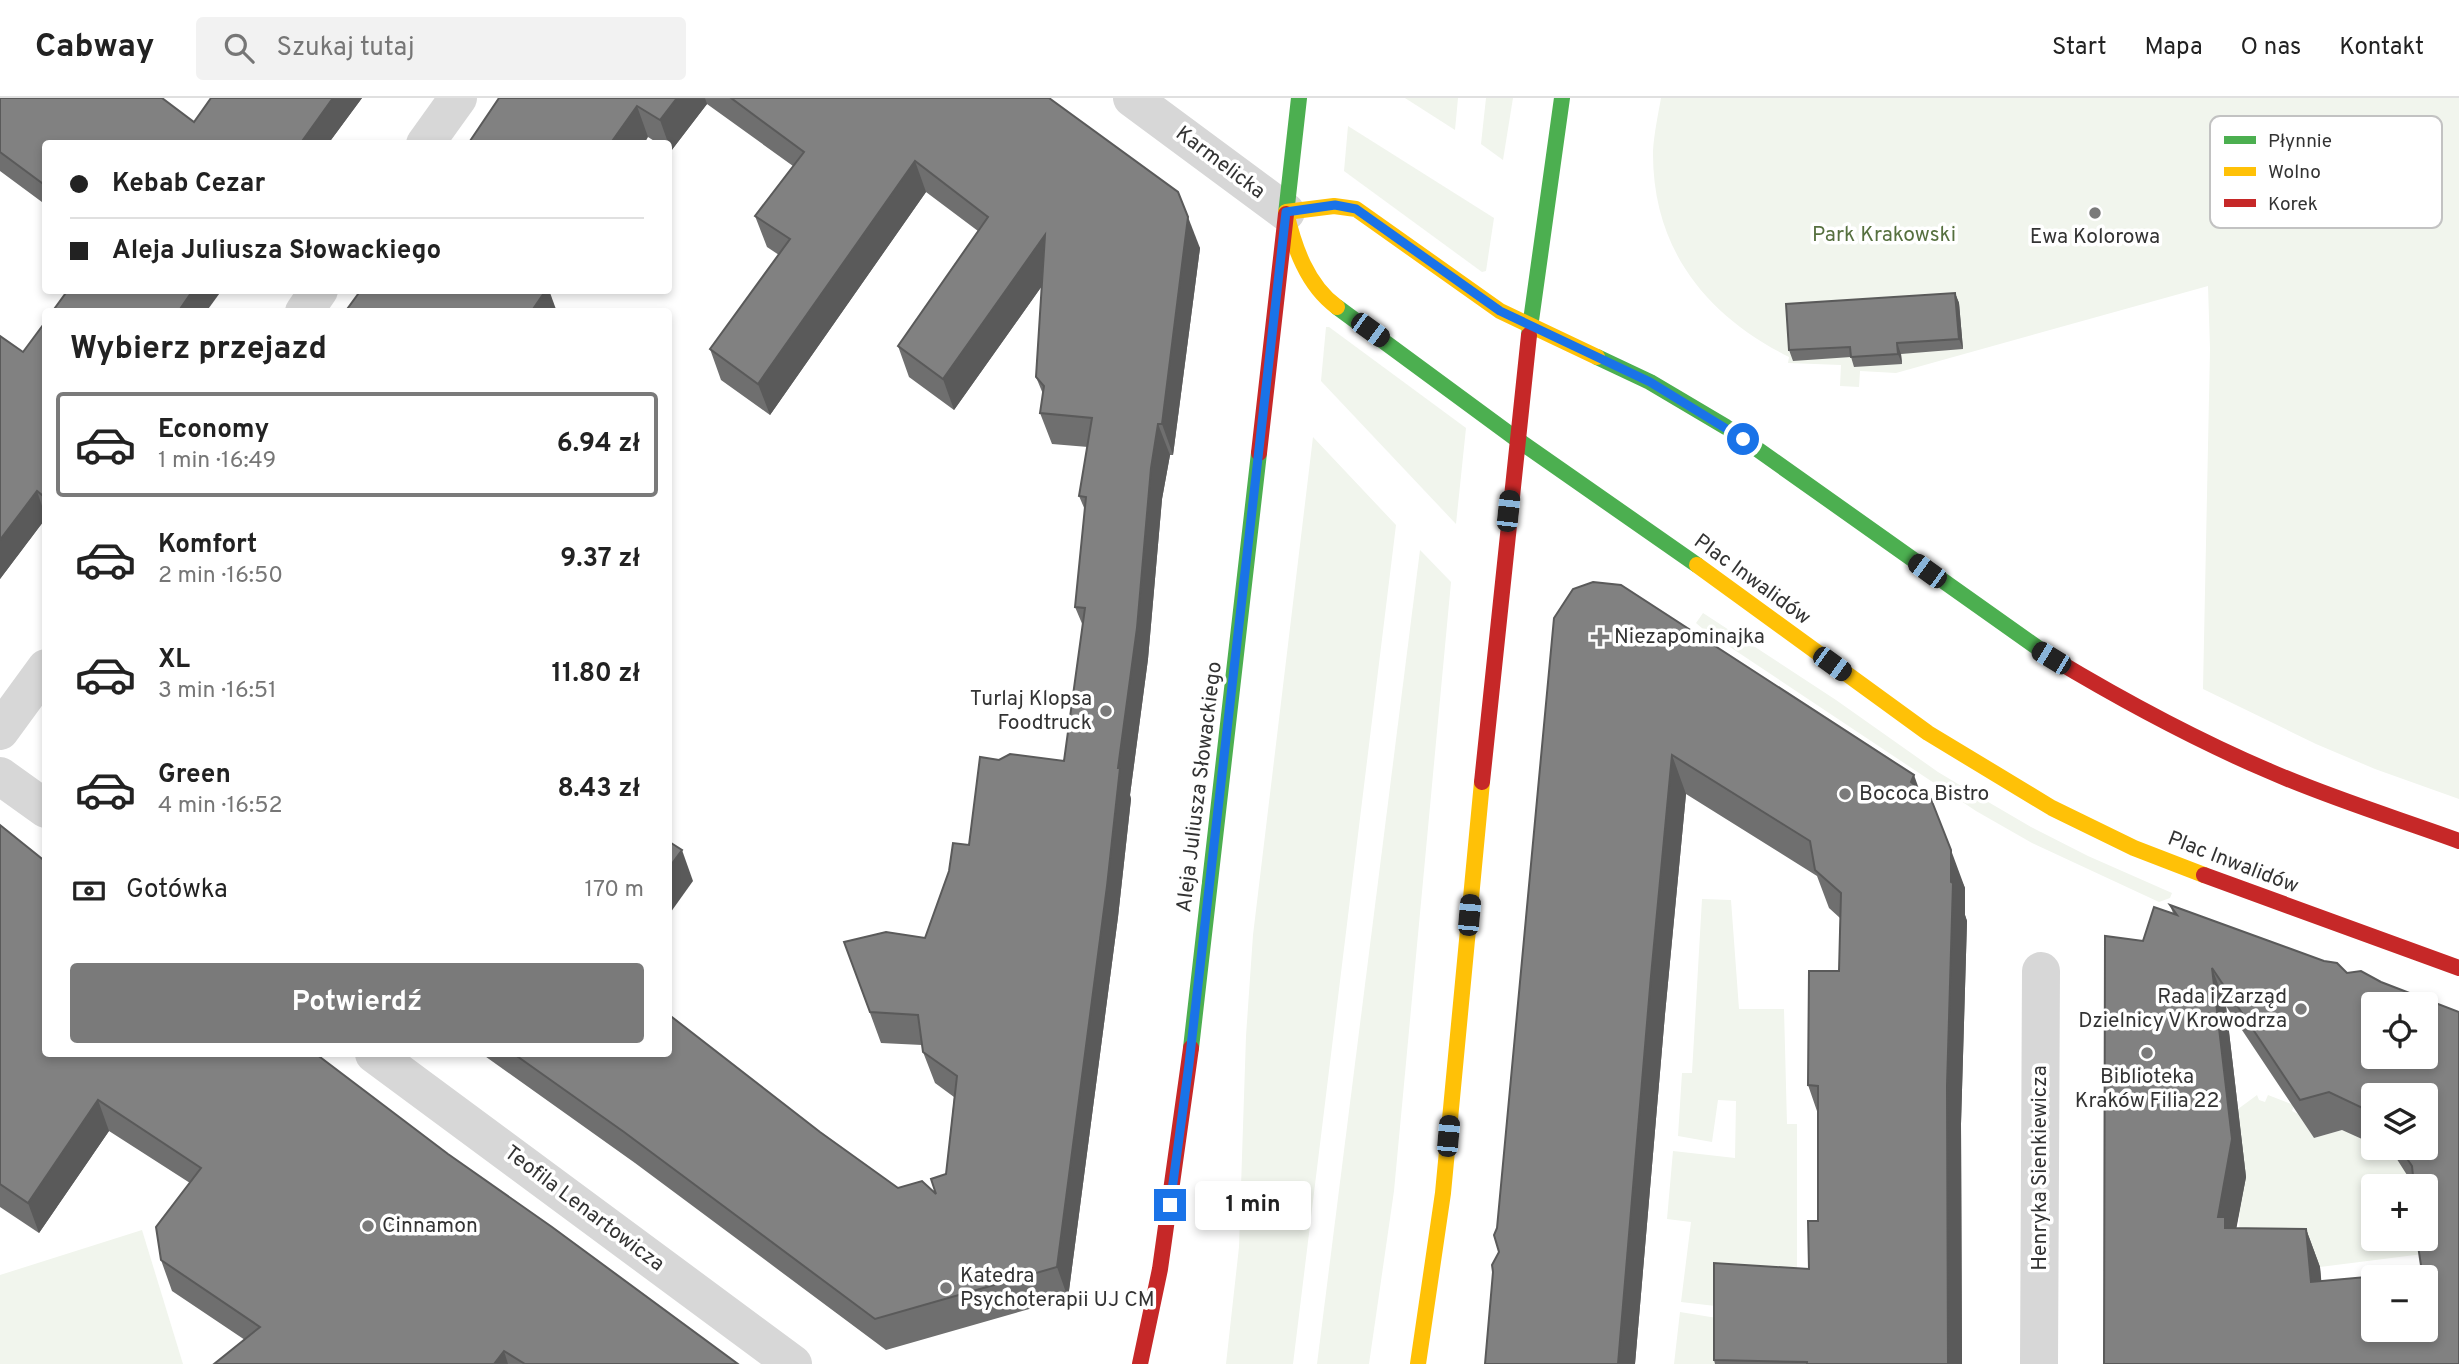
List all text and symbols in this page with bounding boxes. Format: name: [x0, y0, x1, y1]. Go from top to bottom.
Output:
search box: [196, 17, 686, 80]
text: Cabway: [35, 27, 154, 69]
icon: search: [220, 29, 258, 67]
text: Szukaj tutaj: [276, 32, 415, 65]
text: Start: [2052, 33, 2107, 63]
text: Mapa: [2145, 33, 2203, 63]
text: O nas: [2241, 33, 2301, 63]
text: Kontakt: [2339, 33, 2424, 63]
legend: [2210, 116, 2442, 228]
street label: Karmelicka: [1170, 121, 1270, 205]
text: Płynnie: [2268, 130, 2332, 154]
text: Wolno: [2268, 161, 2321, 185]
text: Kebab Cezar: [112, 168, 265, 201]
text: Korek: [2268, 193, 2318, 217]
marker: Ewa Kolorowa: [2087, 205, 2103, 221]
park label: Park Krakowski: [1812, 222, 1956, 249]
place label: Ewa Kolorowa: [2030, 224, 2160, 251]
text: Aleja Juliusza Słowackiego: [112, 235, 441, 268]
car: [1347, 309, 1394, 351]
text: Wybierz przejazd: [70, 330, 327, 370]
icon: car: [74, 413, 137, 476]
text: Economy: [158, 414, 269, 447]
route start: [1727, 423, 1759, 455]
text: 6.94 zł: [557, 428, 640, 461]
text: 1 min · 16:49: [158, 447, 276, 476]
car: [1496, 489, 1521, 533]
icon: car: [74, 528, 137, 591]
street label: Plac Inwalidów: [1688, 528, 1816, 632]
text: Komfort: [158, 529, 257, 562]
text: 9.37 zł: [560, 543, 640, 576]
car: [1904, 550, 1951, 592]
text: 2 min · 16:50: [158, 562, 283, 591]
place label: Niezapominajka: [1614, 624, 1765, 651]
marker: Niezapominajka: [1592, 629, 1608, 645]
car: [2028, 638, 2075, 678]
icon: car: [74, 643, 137, 706]
car: [1809, 643, 1856, 685]
text: XL: [158, 644, 190, 677]
text: 11.80 zł: [552, 658, 640, 691]
street label: Aleja Juliusza Słowackiego: [1171, 660, 1229, 914]
text: 3 min · 16:51: [158, 677, 277, 706]
place label: Turlaj Klopsa Foodtruck: [970, 686, 1092, 737]
marker: Turlaj Klopsa Foodtruck: [1098, 703, 1114, 719]
icon: car: [74, 758, 137, 821]
text: Green: [158, 759, 231, 792]
text: 8.43 zł: [557, 773, 640, 806]
place label: Bococa Bistro: [1859, 781, 1989, 808]
marker: Bococa Bistro: [1837, 786, 1853, 802]
text: 4 min · 16:52: [158, 792, 283, 821]
street label: Plac Inwalidów: [2164, 826, 2302, 900]
icon: cash: [70, 872, 108, 910]
text: Gotówka: [126, 874, 228, 907]
text: 170 m: [585, 876, 644, 905]
car: [1457, 893, 1482, 937]
button: Potwierdź: [70, 963, 644, 1043]
place label: Rada i Zarząd Dzielnicy V Krowodrza: [2078, 984, 2287, 1035]
map controls: [2361, 992, 2438, 1342]
button: locate: [2361, 992, 2438, 1069]
marker: Rada i Zarząd Dzielnicy V Krowodrza: [2293, 1001, 2309, 1017]
marker: Biblioteka Kraków Filia 22: [2139, 1045, 2155, 1061]
place label: Biblioteka Kraków Filia 22: [2075, 1064, 2219, 1115]
street label: Henryka Sienkiewicza: [2027, 1065, 2054, 1271]
button: layers: [2361, 1083, 2438, 1160]
car: [1436, 1114, 1461, 1158]
street label: Teofila Lenartowicza: [498, 1140, 670, 1278]
button: +: [2361, 1174, 2438, 1251]
callout: 1 min: [1194, 1180, 1310, 1230]
route end: [1154, 1189, 1186, 1221]
text: 1 min: [1225, 1191, 1281, 1220]
place label: Cinnamon: [382, 1213, 478, 1240]
marker: Cinnamon: [360, 1218, 376, 1234]
place label: Katedra Psychoterapii UJ CM: [960, 1263, 1155, 1314]
button: −: [2361, 1265, 2438, 1342]
marker: Katedra Psychoterapii UJ CM: [938, 1280, 954, 1296]

